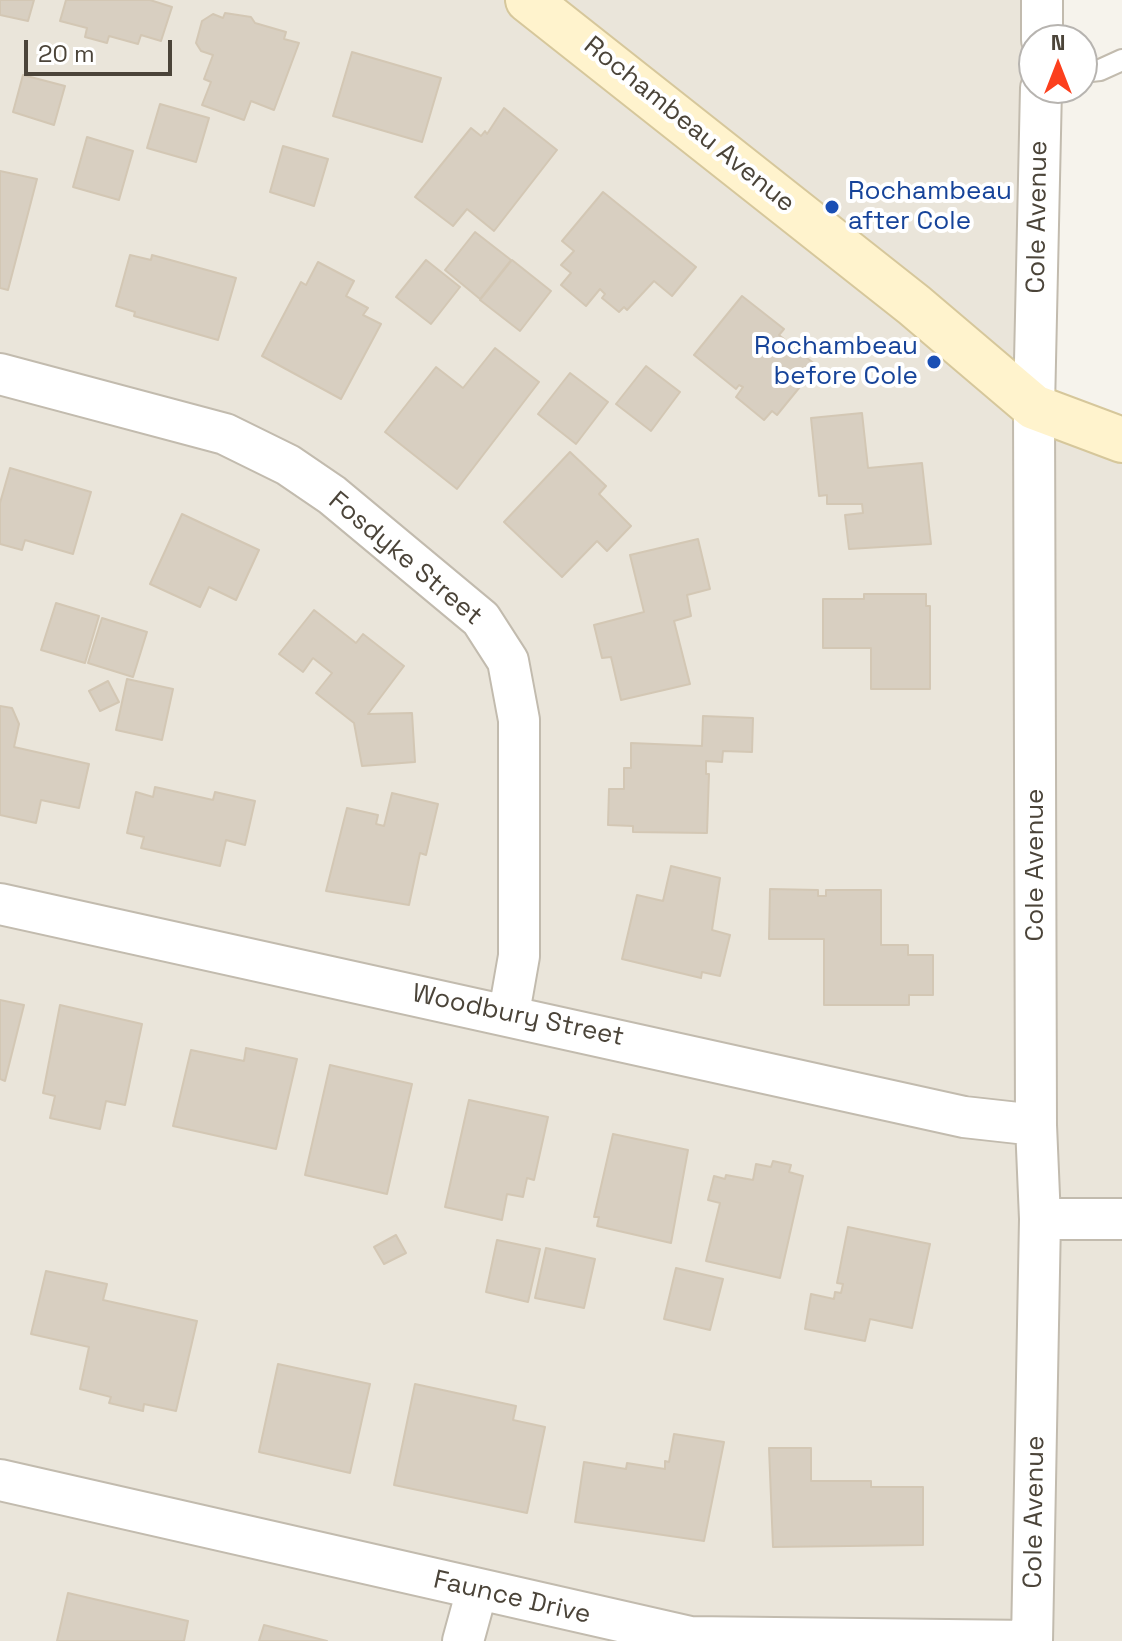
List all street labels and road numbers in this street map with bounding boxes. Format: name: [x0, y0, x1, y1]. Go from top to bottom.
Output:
street label: Rochambeau Avenue: [577, 30, 801, 220]
street label: Cole Avenue: [1021, 140, 1055, 294]
street label: Fosdyke Street: [322, 486, 488, 632]
street label: Cole Avenue: [1020, 788, 1052, 942]
street label: Woodbury Street: [409, 978, 627, 1054]
street label: Cole Avenue: [1018, 1435, 1052, 1589]
street label: Faunce Drive: [430, 1565, 594, 1631]

